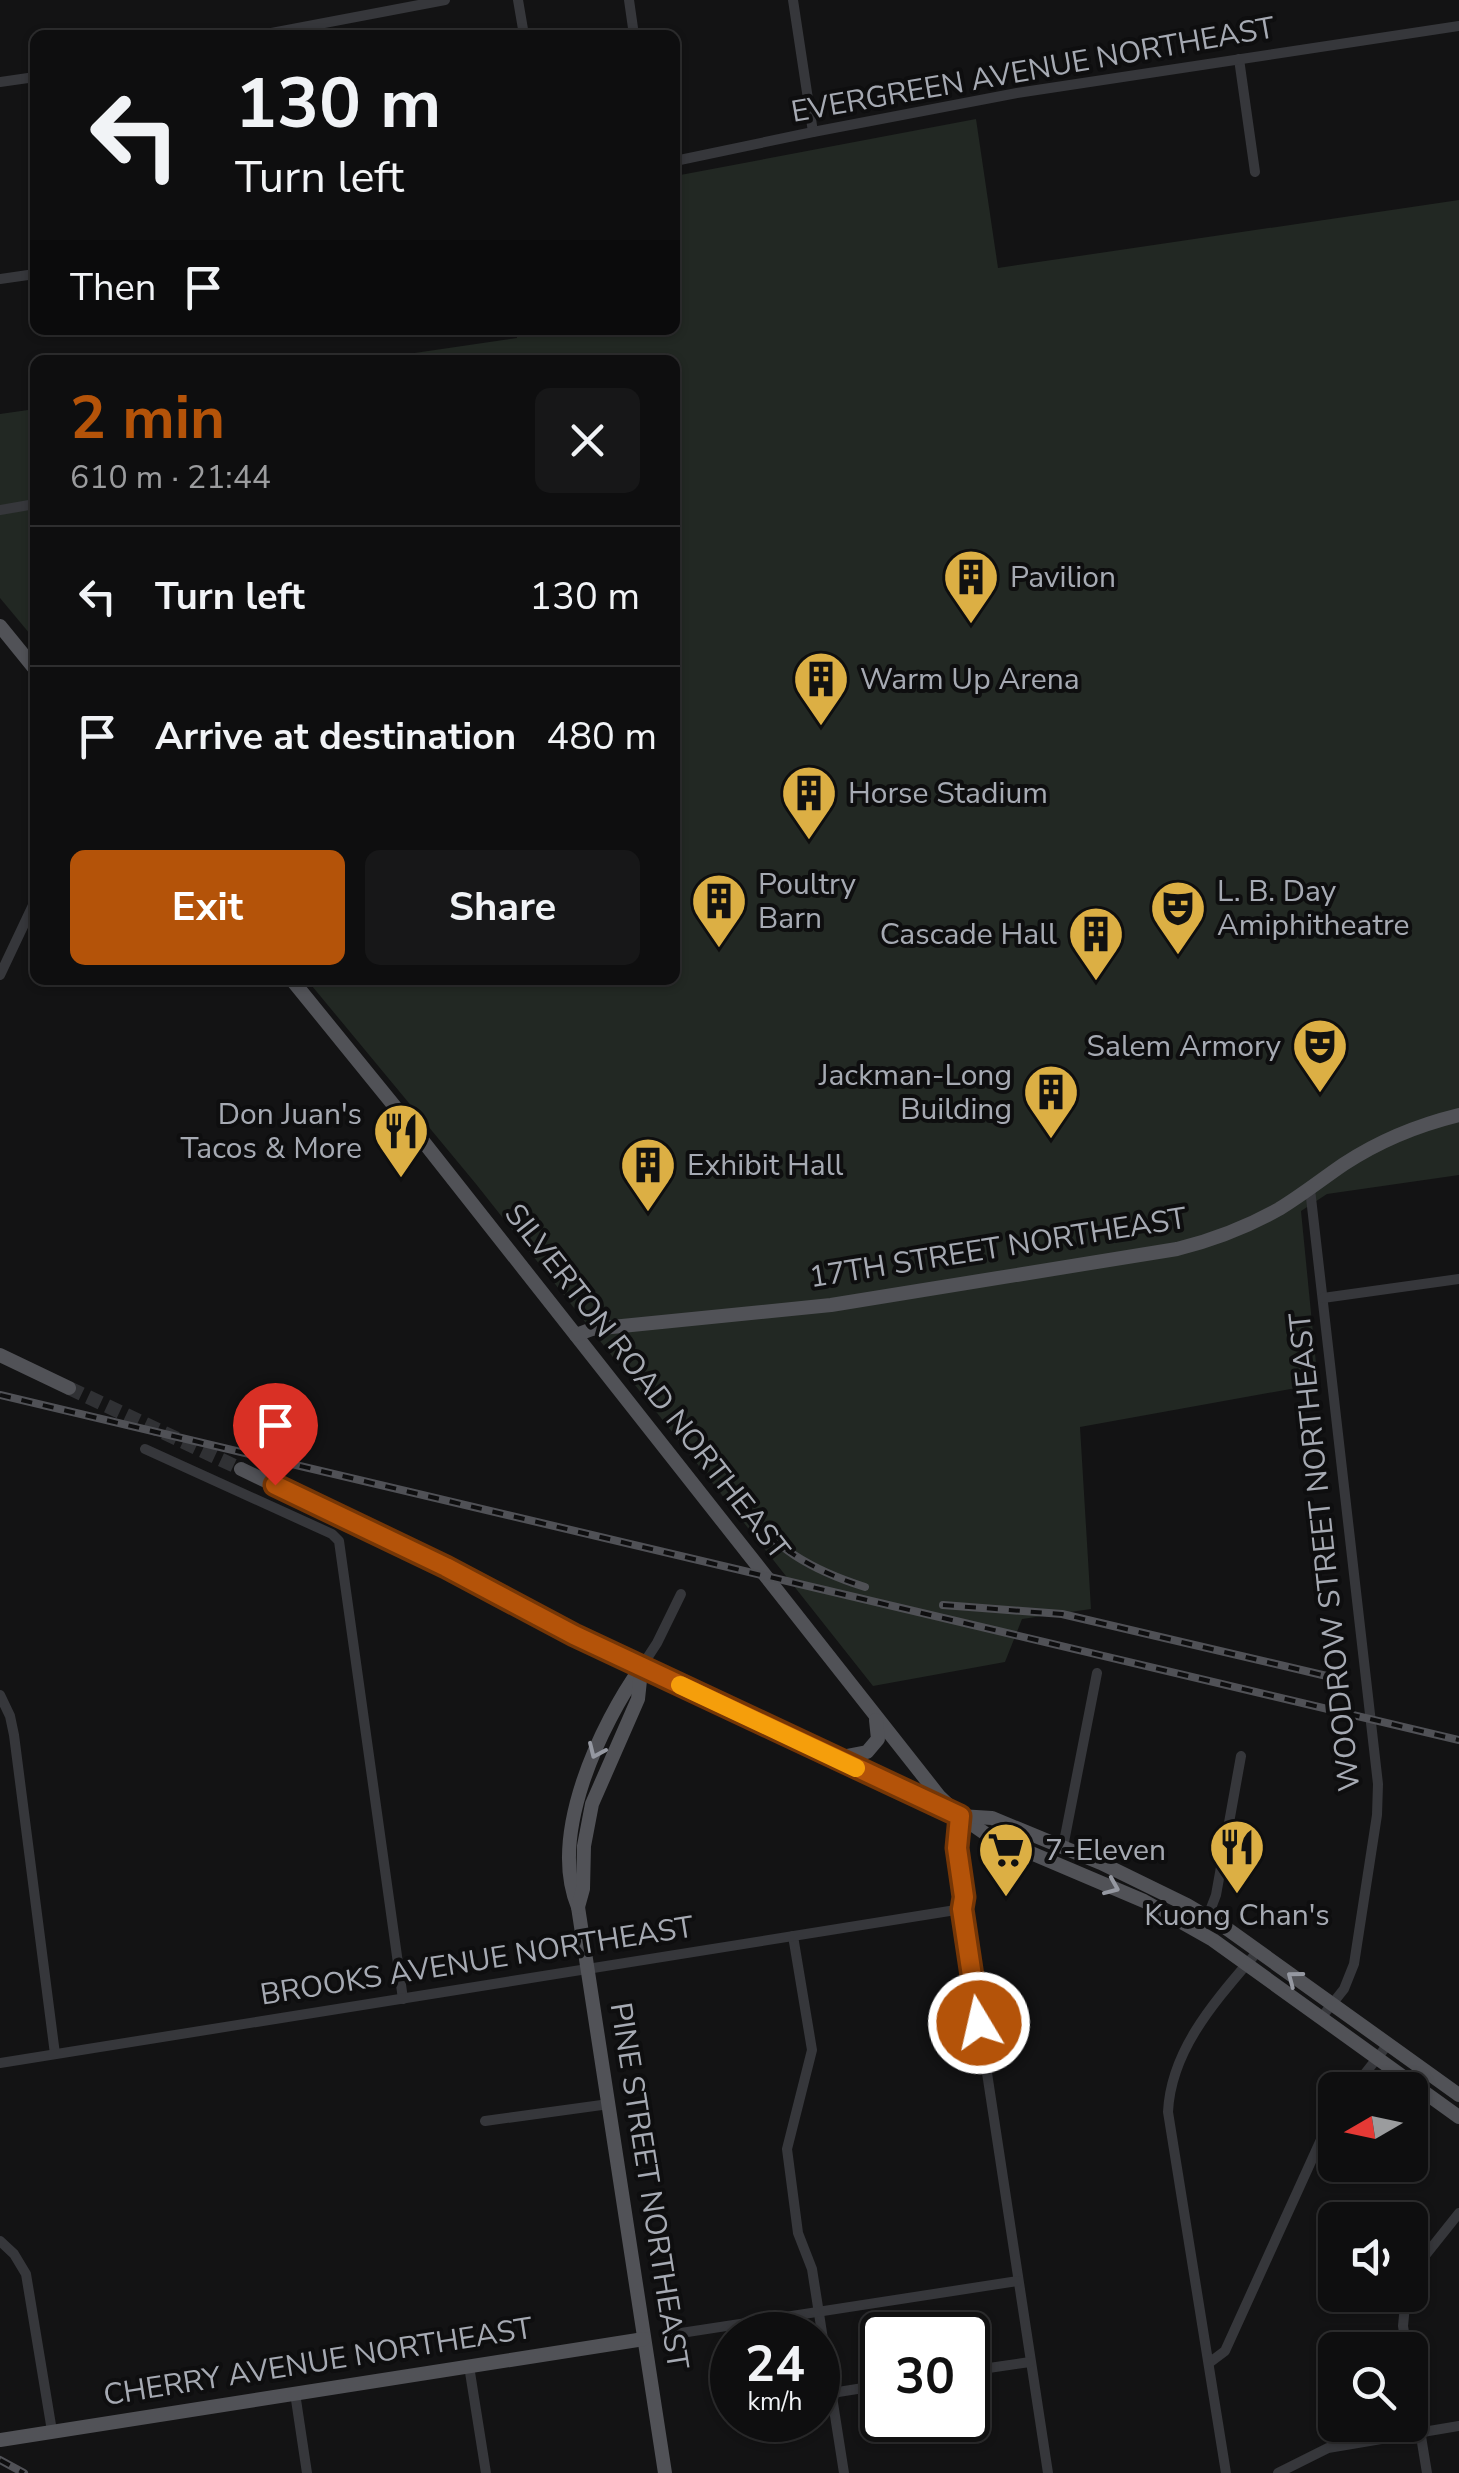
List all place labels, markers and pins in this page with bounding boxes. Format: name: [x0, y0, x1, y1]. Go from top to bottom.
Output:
building icon: Pavilion: [941, 547, 1001, 626]
place label: Pavilion: [1010, 557, 1116, 598]
building icon: Warm Up Arena: [791, 649, 851, 728]
place label: Warm Up Arena: [860, 659, 1080, 700]
building icon: Horse Stadium: [779, 763, 839, 842]
place label: Horse Stadium: [848, 773, 1048, 814]
place label: Poultry Barn: [758, 864, 857, 939]
building icon: Poultry Barn: [689, 871, 749, 950]
place label: L. B. Day Amiphitheatre: [1217, 871, 1409, 946]
theatre icon: L. B. Day Amiphitheatre: [1148, 878, 1208, 957]
building icon: Cascade Hall: [1066, 904, 1126, 983]
place label: Cascade Hall: [880, 914, 1057, 955]
theatre icon: Salem Armory: [1290, 1016, 1350, 1095]
place label: Salem Armory: [1087, 1026, 1282, 1067]
place label: Jackman-Long Building: [818, 1055, 1012, 1130]
building icon: Jackman-Long Building: [1021, 1062, 1081, 1141]
place label: Don Juan's Tacos & More: [181, 1094, 362, 1169]
restaurant icon: Don Juan's Tacos & More: [371, 1101, 431, 1180]
building icon: Exhibit Hall: [618, 1135, 678, 1214]
place label: Exhibit Hall: [687, 1145, 844, 1186]
pin: [233, 1383, 318, 1486]
restaurant icon: Kuong Chan's: [1207, 1817, 1267, 1896]
supermarket icon: 7-Eleven: [976, 1820, 1036, 1899]
place label: 7-Eleven: [1045, 1830, 1166, 1871]
place label: Kuong Chan's: [1144, 1895, 1330, 1936]

